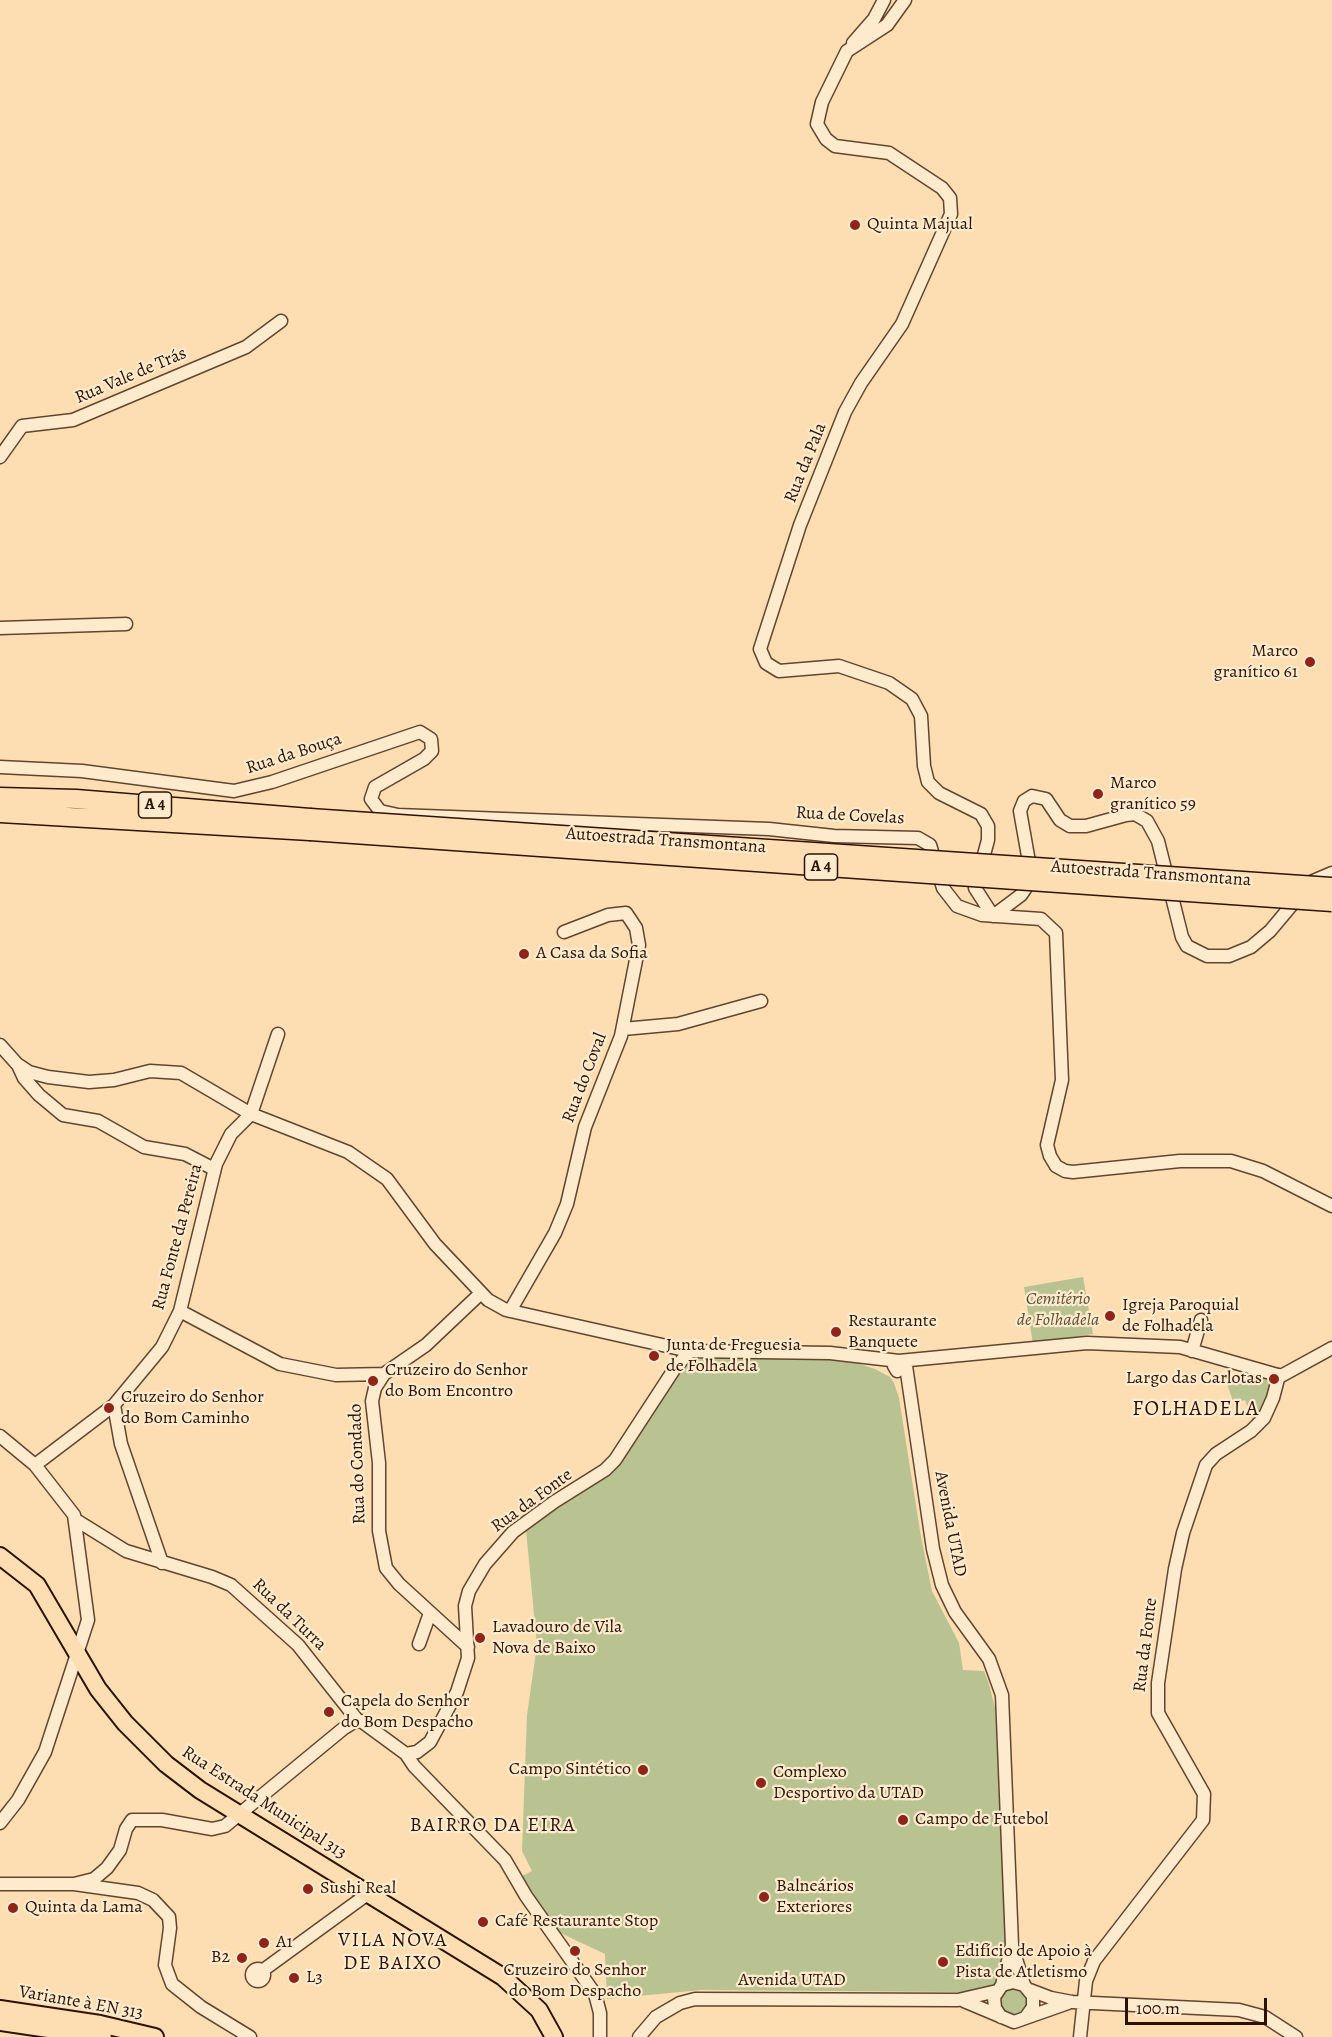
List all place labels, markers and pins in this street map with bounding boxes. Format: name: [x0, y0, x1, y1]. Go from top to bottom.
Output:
place label: Quinta Majual: [867, 214, 973, 236]
marker: Quinta Majual: [848, 218, 862, 232]
place label: Marco granítico 61: [1214, 641, 1298, 684]
marker: Marco granítico 61: [1303, 655, 1317, 669]
place label: Marco granítico 59: [1110, 773, 1196, 816]
marker: Marco granítico 59: [1091, 787, 1105, 801]
place label: A Casa da Sofia: [536, 943, 648, 965]
marker: A Casa da Sofia: [517, 947, 531, 961]
place label: Igreja Paroquial de Folhadela: [1122, 1295, 1239, 1338]
marker: Igreja Paroquial de Folhadela: [1103, 1309, 1117, 1323]
place label: Restaurante Banquete: [848, 1311, 937, 1354]
marker: Restaurante Banquete: [829, 1325, 843, 1339]
place label: Junta de Freguesia de Folhadela: [666, 1335, 801, 1378]
marker: Junta de Freguesia de Folhadela: [647, 1349, 661, 1363]
place label: Cruzeiro do Senhor do Bom Encontro: [385, 1360, 528, 1402]
place label: Largo das Carlotas: [1126, 1368, 1262, 1390]
marker: Largo das Carlotas: [1267, 1372, 1281, 1386]
marker: Cruzeiro do Senhor do Bom Encontro: [366, 1374, 380, 1388]
place label: Cruzeiro do Senhor do Bom Caminho: [121, 1387, 264, 1430]
marker: Cruzeiro do Senhor do Bom Caminho: [102, 1401, 116, 1415]
place label: Lavadouro de Vila Nova de Baixo: [492, 1617, 622, 1660]
marker: Lavadouro de Vila Nova de Baixo: [473, 1631, 487, 1645]
place label: Capela do Senhor do Bom Despacho: [341, 1691, 473, 1734]
marker: Capela do Senhor do Bom Despacho: [322, 1705, 336, 1719]
place label: Campo Sintético: [509, 1759, 631, 1781]
place label: Complexo Desportivo da UTAD: [773, 1762, 924, 1804]
marker: Campo Sintético: [636, 1763, 650, 1777]
marker: Complexo Desportivo da UTAD: [754, 1776, 768, 1790]
place label: Campo de Futebol: [915, 1809, 1048, 1831]
marker: Campo de Futebol: [896, 1813, 910, 1827]
place label: Balneários Exteriores: [776, 1876, 854, 1918]
place label: Sushi Real: [320, 1878, 396, 1900]
marker: Sushi Real: [301, 1882, 315, 1896]
marker: Balneários Exteriores: [757, 1890, 771, 1904]
place label: Quinta da Lama: [25, 1897, 143, 1919]
marker: Quinta da Lama: [6, 1901, 20, 1915]
place label: Café Restaurante Stop: [495, 1911, 658, 1933]
marker: Café Restaurante Stop: [476, 1915, 490, 1929]
place label: A1: [276, 1932, 293, 1954]
marker: A1: [257, 1936, 271, 1950]
place label: Edifício de Apoio à Pista de Atletismo: [955, 1941, 1092, 1984]
marker: Cruzeiro do Senhor do Bom Despacho: [568, 1944, 582, 1958]
place label: B2: [211, 1947, 230, 1969]
marker: B2: [235, 1951, 249, 1965]
marker: Edifício de Apoio à Pista de Atletismo: [936, 1955, 950, 1969]
place label: Cruzeiro do Senhor do Bom Despacho: [504, 1960, 646, 2002]
place label: L3: [306, 1967, 323, 1989]
marker: L3: [287, 1971, 301, 1985]

